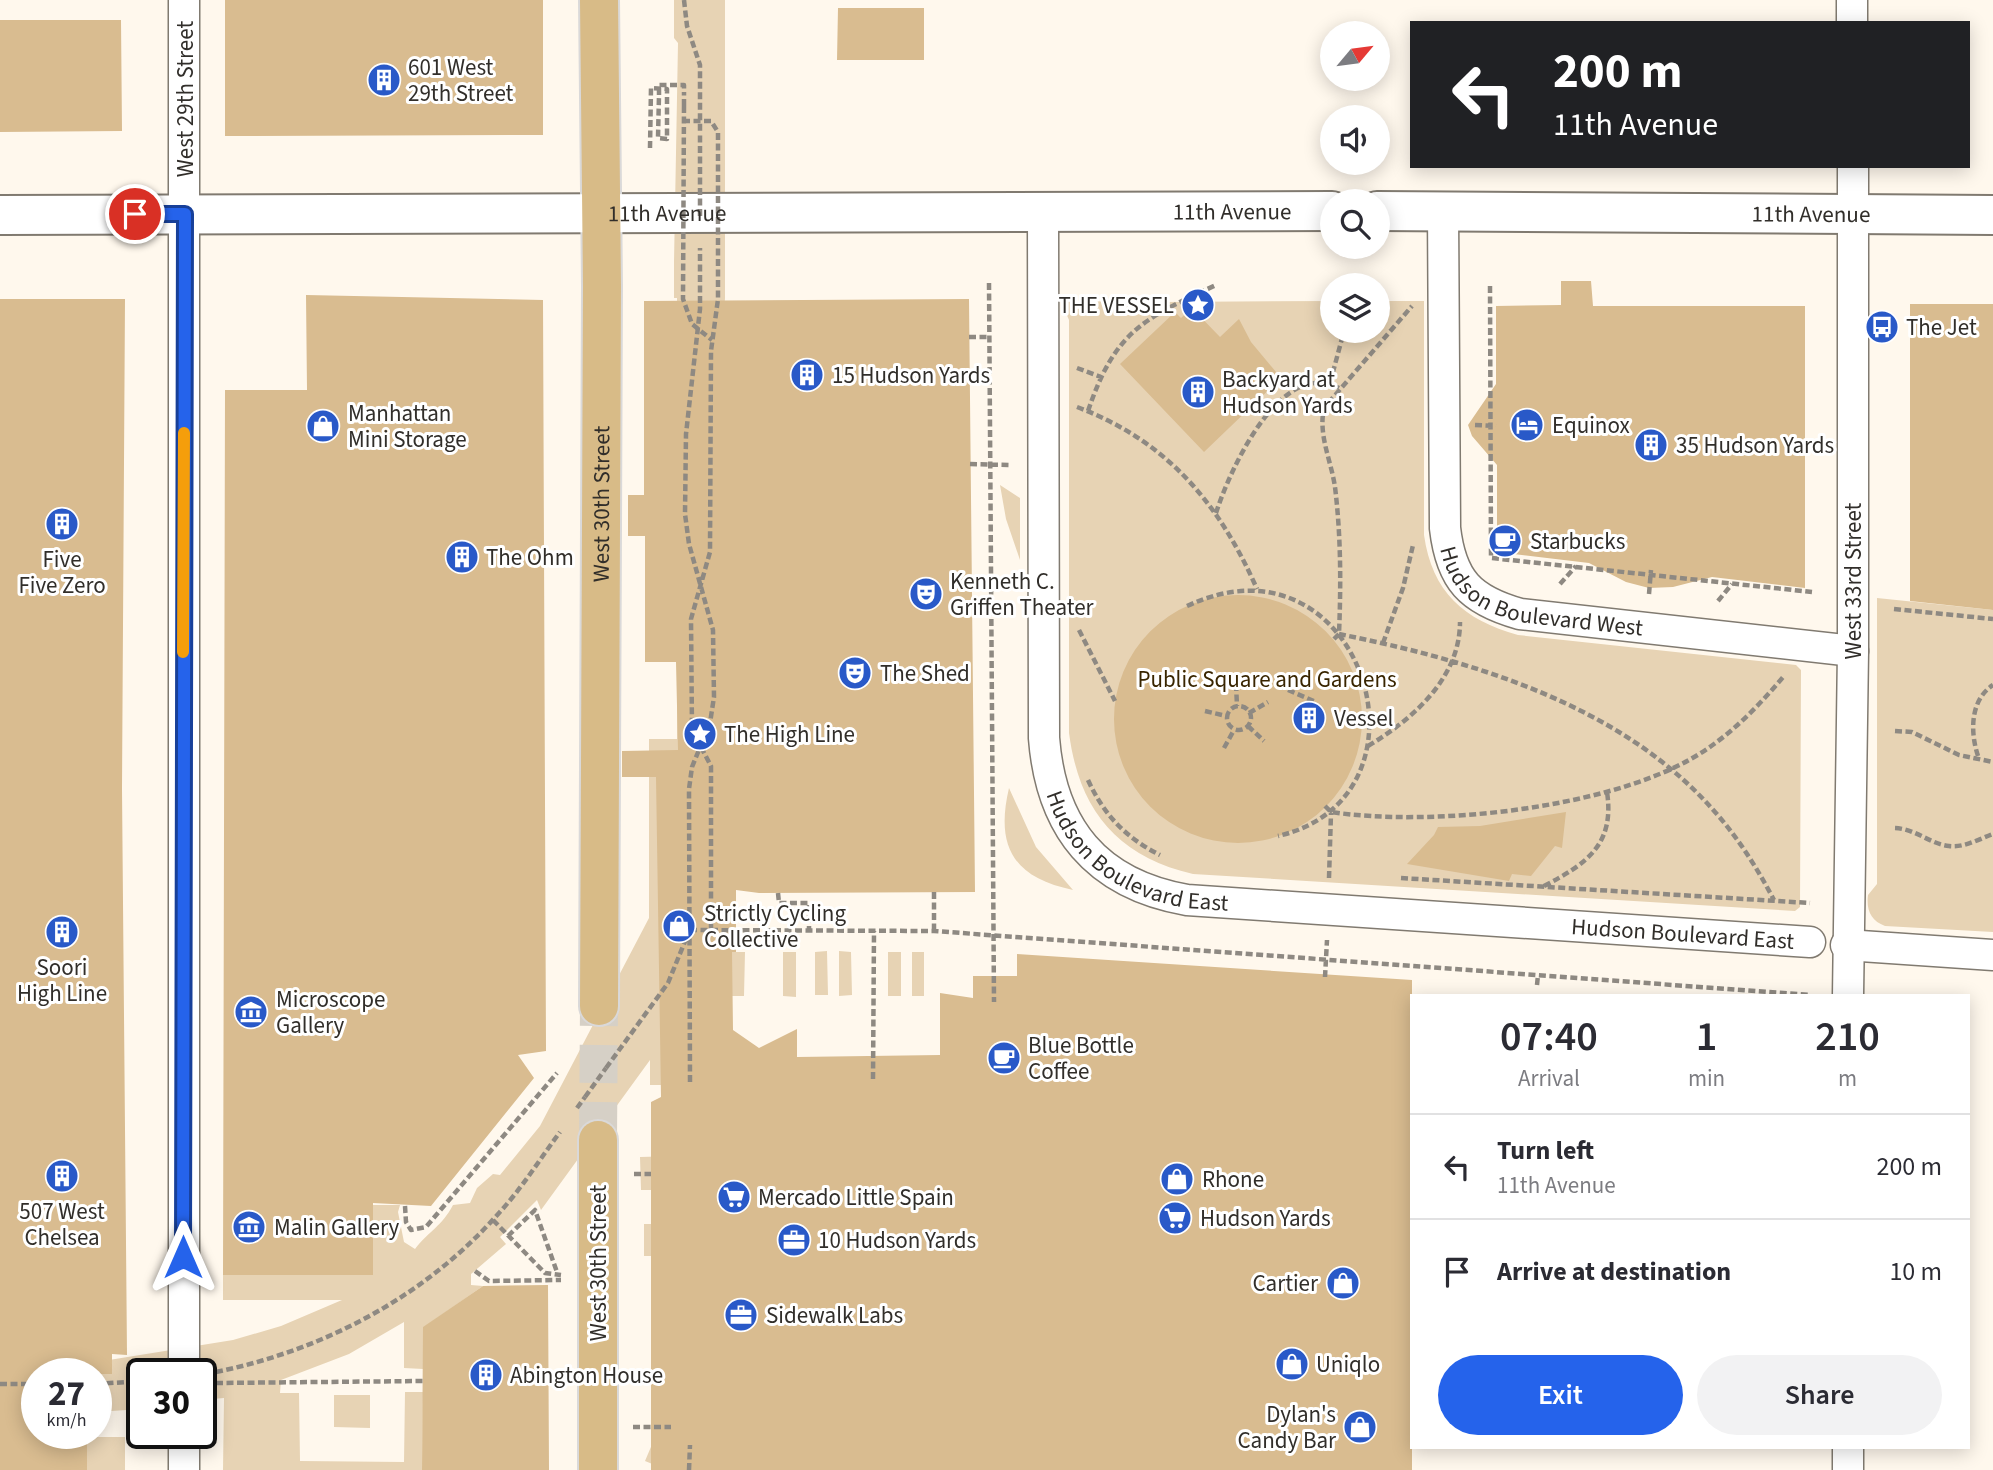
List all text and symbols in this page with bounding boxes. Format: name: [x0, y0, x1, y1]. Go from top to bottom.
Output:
street label: West 29th Street: [169, 21, 202, 177]
north arrow: [1320, 21, 1390, 91]
map controls: [1320, 21, 1390, 343]
text: 200 m: [1553, 37, 1682, 107]
icon: left: [1438, 49, 1529, 140]
place label: 601 West 29th Street: [408, 51, 514, 110]
building icon: 601 West 29th Street: [365, 61, 403, 99]
text: 11th Avenue: [1553, 102, 1718, 148]
button: sound: [1320, 105, 1390, 175]
pin: [105, 184, 165, 244]
button: search: [1320, 189, 1390, 259]
icon: arrive: [116, 195, 154, 233]
street label: 11th Avenue: [1173, 195, 1291, 228]
street label: 11th Avenue: [608, 196, 726, 230]
street label: 11th Avenue: [1752, 197, 1870, 231]
button: layers: [1320, 273, 1390, 343]
place icon: THE VESSEL: [1179, 286, 1217, 324]
place label: THE VESSEL: [1058, 289, 1174, 322]
bus stop icon: The Jet: [1863, 308, 1901, 346]
place label: The Jet: [1906, 311, 1977, 344]
building icon: 15 Hudson Yards: [788, 356, 826, 394]
place label: 15 Hudson Yards: [832, 359, 990, 392]
place label: Backyard at Hudson Yards: [1222, 363, 1353, 422]
building icon: Backyard at Hudson Yards: [1179, 373, 1217, 411]
place label: Manhattan Mini Storage: [348, 397, 467, 456]
hotel icon: Equinox: [1508, 406, 1546, 444]
shop icon: Manhattan Mini Storage: [304, 407, 342, 445]
place label: Equinox: [1552, 409, 1630, 442]
street label: West 30th Street: [584, 425, 618, 582]
building icon: 35 Hudson Yards: [1632, 426, 1670, 464]
place label: 35 Hudson Yards: [1676, 429, 1834, 462]
street label: West 33rd Street: [1837, 502, 1870, 659]
building icon: Five Five Zero: [43, 505, 81, 543]
cafe icon: Starbucks: [1486, 522, 1524, 560]
place label: Starbucks: [1530, 525, 1625, 558]
building icon: The Ohm: [443, 538, 481, 576]
place label: The Ohm: [486, 541, 574, 574]
street label: Hudson Boulevard West: [1432, 542, 1645, 644]
place label: Five Five Zero: [18, 543, 106, 602]
place label: Kenneth C. Griffen Theater: [950, 565, 1095, 624]
theatre icon: Kenneth C. Griffen Theater: [907, 575, 945, 613]
theatre icon: The Shed: [836, 654, 874, 692]
place label: The Shed: [880, 657, 970, 690]
park label: Public Square and Gardens: [1137, 663, 1397, 696]
building icon: Vessel: [1290, 699, 1328, 737]
place label: Vessel: [1334, 702, 1393, 735]
place icon: The High Line: [681, 715, 719, 753]
place label: The High Line: [724, 718, 855, 751]
street label: Hudson Boulevard East: [1038, 786, 1230, 919]
place label: Strictly Cycling Collective: [704, 897, 846, 956]
shop icon: Strictly Cycling Collective: [660, 907, 698, 945]
street label: Hudson Boulevard East: [1570, 909, 1795, 957]
building icon: Soori High Line: [43, 913, 81, 951]
place label: Soori High Line: [17, 951, 107, 1010]
place label: Microscope Gallery: [276, 983, 385, 1042]
museum icon: Microscope Gallery: [232, 993, 270, 1031]
text: 07:40: [1500, 1007, 1598, 1067]
text: 1: [1696, 1007, 1717, 1067]
text: 210: [1815, 1007, 1880, 1067]
place label: Blue Bottle Coffee: [1028, 1029, 1134, 1088]
cafe icon: Blue Bottle Coffee: [985, 1039, 1023, 1077]
text: Arrival: [1518, 1062, 1580, 1095]
text: min: [1688, 1062, 1725, 1095]
text: m: [1838, 1062, 1857, 1095]
text: Turn left: [1497, 1132, 1594, 1169]
icon: left: [1438, 1148, 1476, 1186]
text: 200 m: [1876, 1148, 1942, 1185]
building icon: 507 West Chelsea: [43, 1157, 81, 1195]
shop icon: Rhone: [1158, 1160, 1196, 1198]
place label: Rhone: [1202, 1163, 1264, 1196]
text: 11th Avenue: [1497, 1169, 1616, 1202]
supermarket icon: Mercado Little Spain: [715, 1178, 753, 1216]
place label: Mercado Little Spain: [758, 1181, 954, 1214]
street label: West 30th Street: [582, 1185, 615, 1341]
place label: 507 West Chelsea: [19, 1195, 105, 1254]
supermarket icon: Hudson Yards: [1156, 1199, 1194, 1237]
place label: Hudson Yards: [1200, 1202, 1331, 1235]
museum icon: Malin Gallery: [230, 1208, 268, 1246]
place label: Malin Gallery: [274, 1211, 400, 1244]
position arrow: [146, 1220, 220, 1294]
office icon: 10 Hudson Yards: [775, 1221, 813, 1259]
place label: 10 Hudson Yards: [818, 1224, 976, 1257]
icon: arrive: [1438, 1253, 1476, 1291]
text: Arrive at destination: [1497, 1253, 1731, 1290]
text: 10 m: [1889, 1253, 1942, 1290]
shop icon: Cartier: [1324, 1264, 1362, 1302]
place label: Cartier: [1252, 1267, 1319, 1300]
office icon: Sidewalk Labs: [722, 1296, 760, 1334]
place label: Sidewalk Labs: [766, 1299, 903, 1332]
shop icon: Uniqlo: [1273, 1345, 1311, 1383]
place label: Uniqlo: [1316, 1348, 1380, 1381]
button: Exit: [1438, 1355, 1683, 1435]
button: Share: [1697, 1355, 1942, 1435]
building icon: Abington House: [467, 1356, 505, 1394]
speed limit sign: 30: [126, 1358, 217, 1449]
place label: Abington House: [510, 1359, 663, 1392]
text: 27: [48, 1369, 85, 1419]
place label: Dylan's Candy Bar: [1237, 1398, 1337, 1457]
text: km/h: [47, 1408, 86, 1433]
shop icon: Dylan's Candy Bar: [1341, 1408, 1379, 1446]

